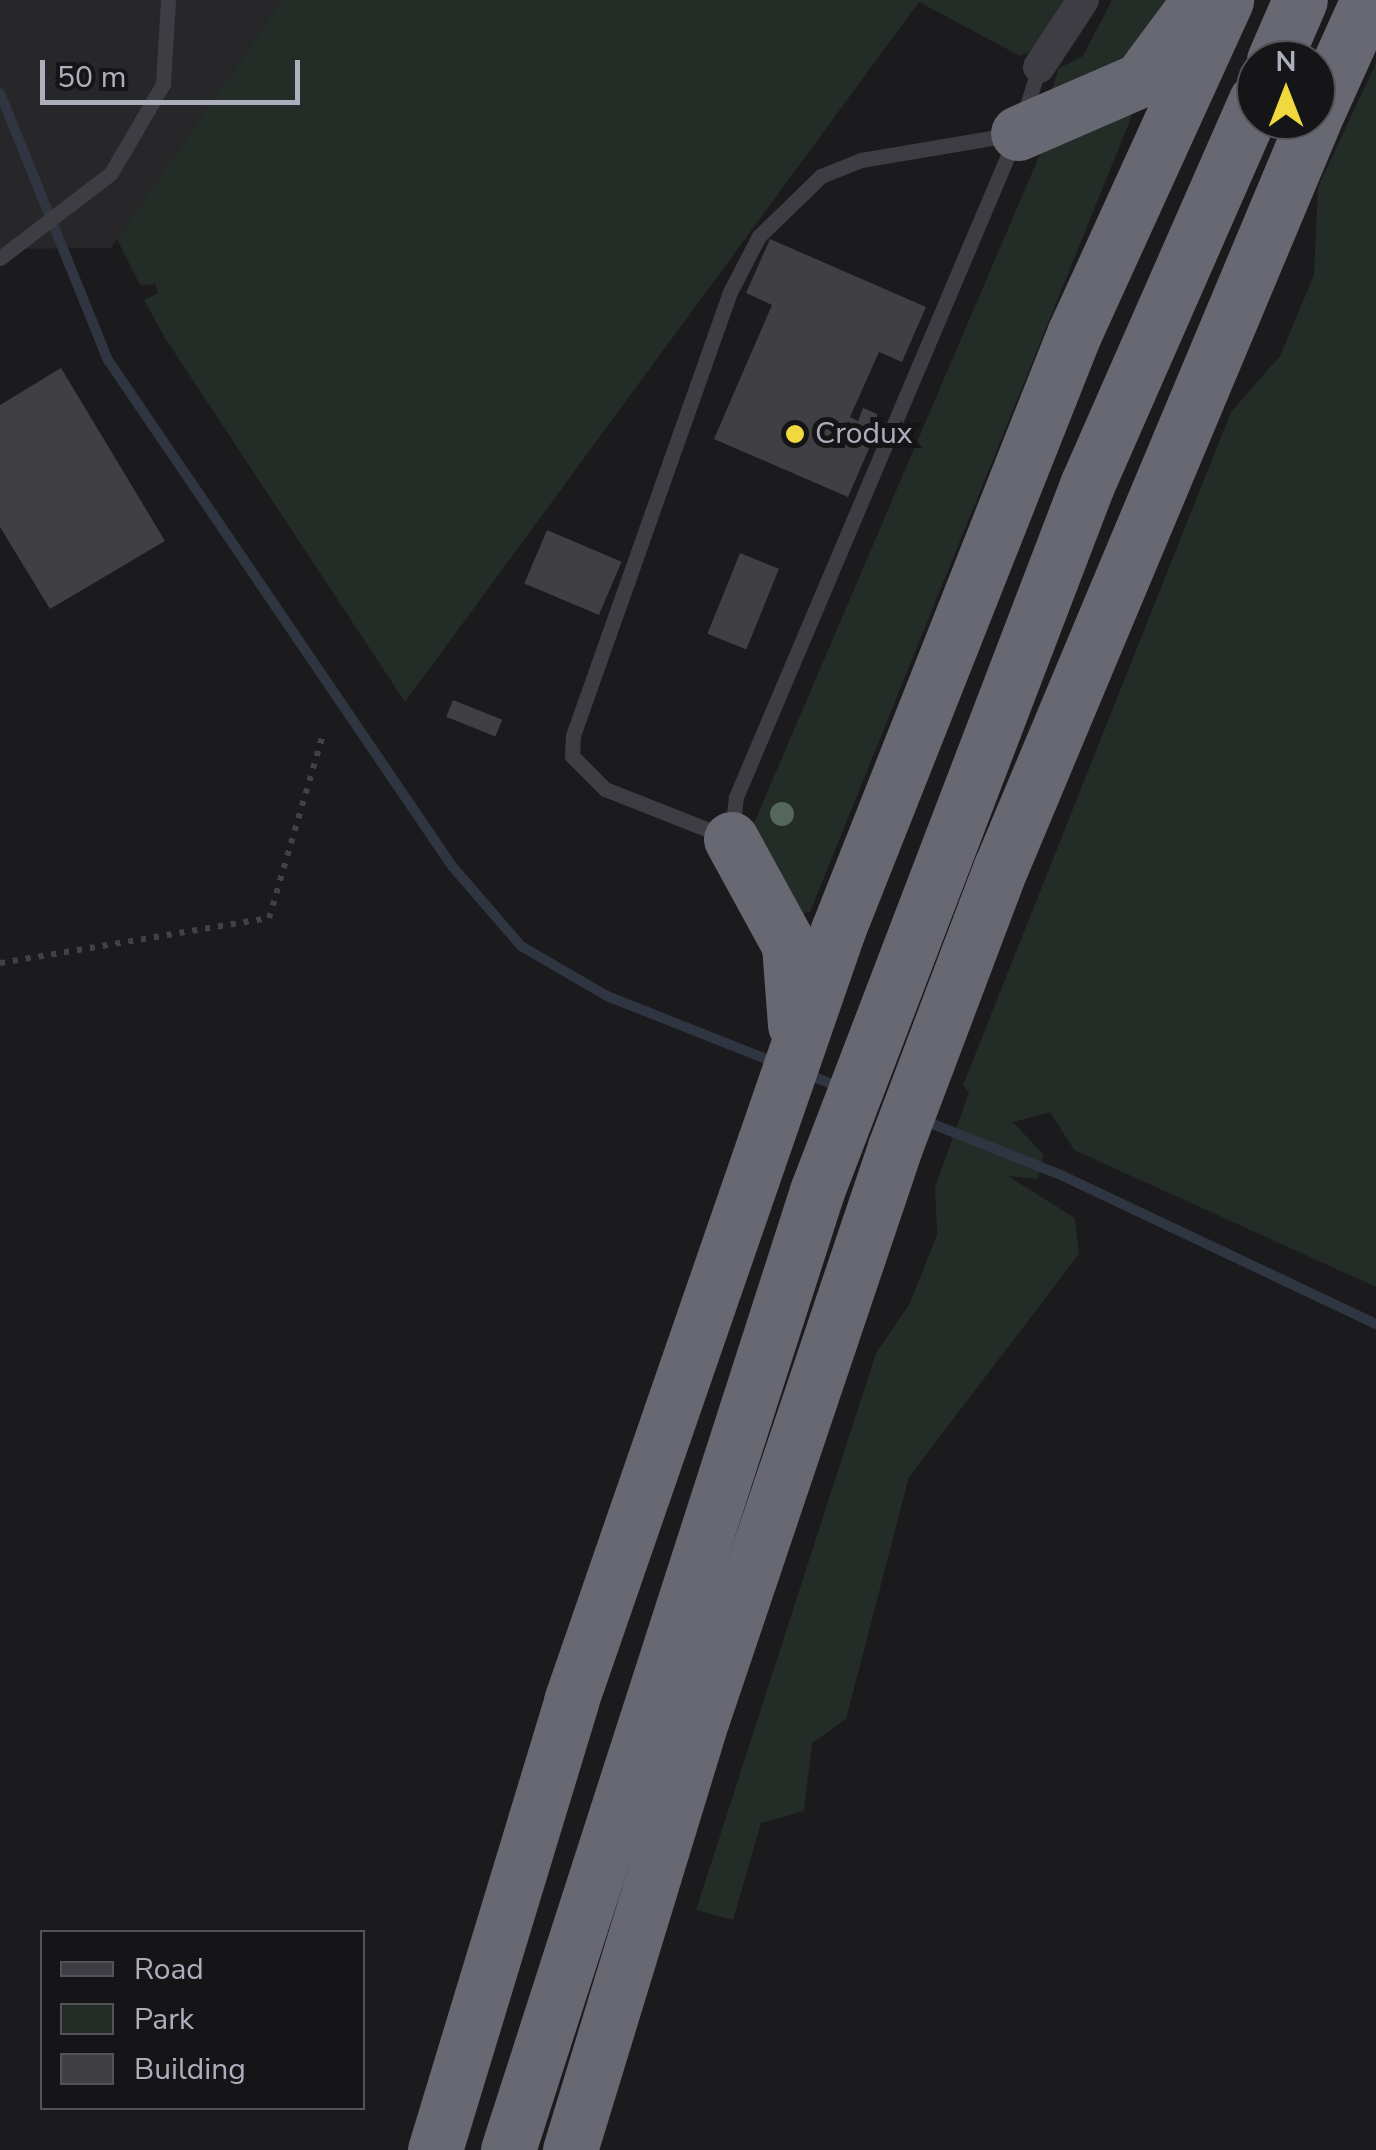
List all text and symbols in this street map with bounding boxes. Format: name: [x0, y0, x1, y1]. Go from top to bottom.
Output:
scale bar: [45, 40, 305, 102]
north arrow: [1236, 40, 1336, 140]
text: N: [1276, 43, 1296, 81]
text: 50 m: [57, 57, 126, 98]
place label: Crodux: [815, 416, 912, 452]
marker: Crodux: [784, 423, 806, 445]
legend: [40, 1930, 365, 2110]
text: Road: [134, 1949, 204, 1990]
text: Park: [134, 1999, 194, 2040]
text: Building: [134, 2049, 246, 2090]

